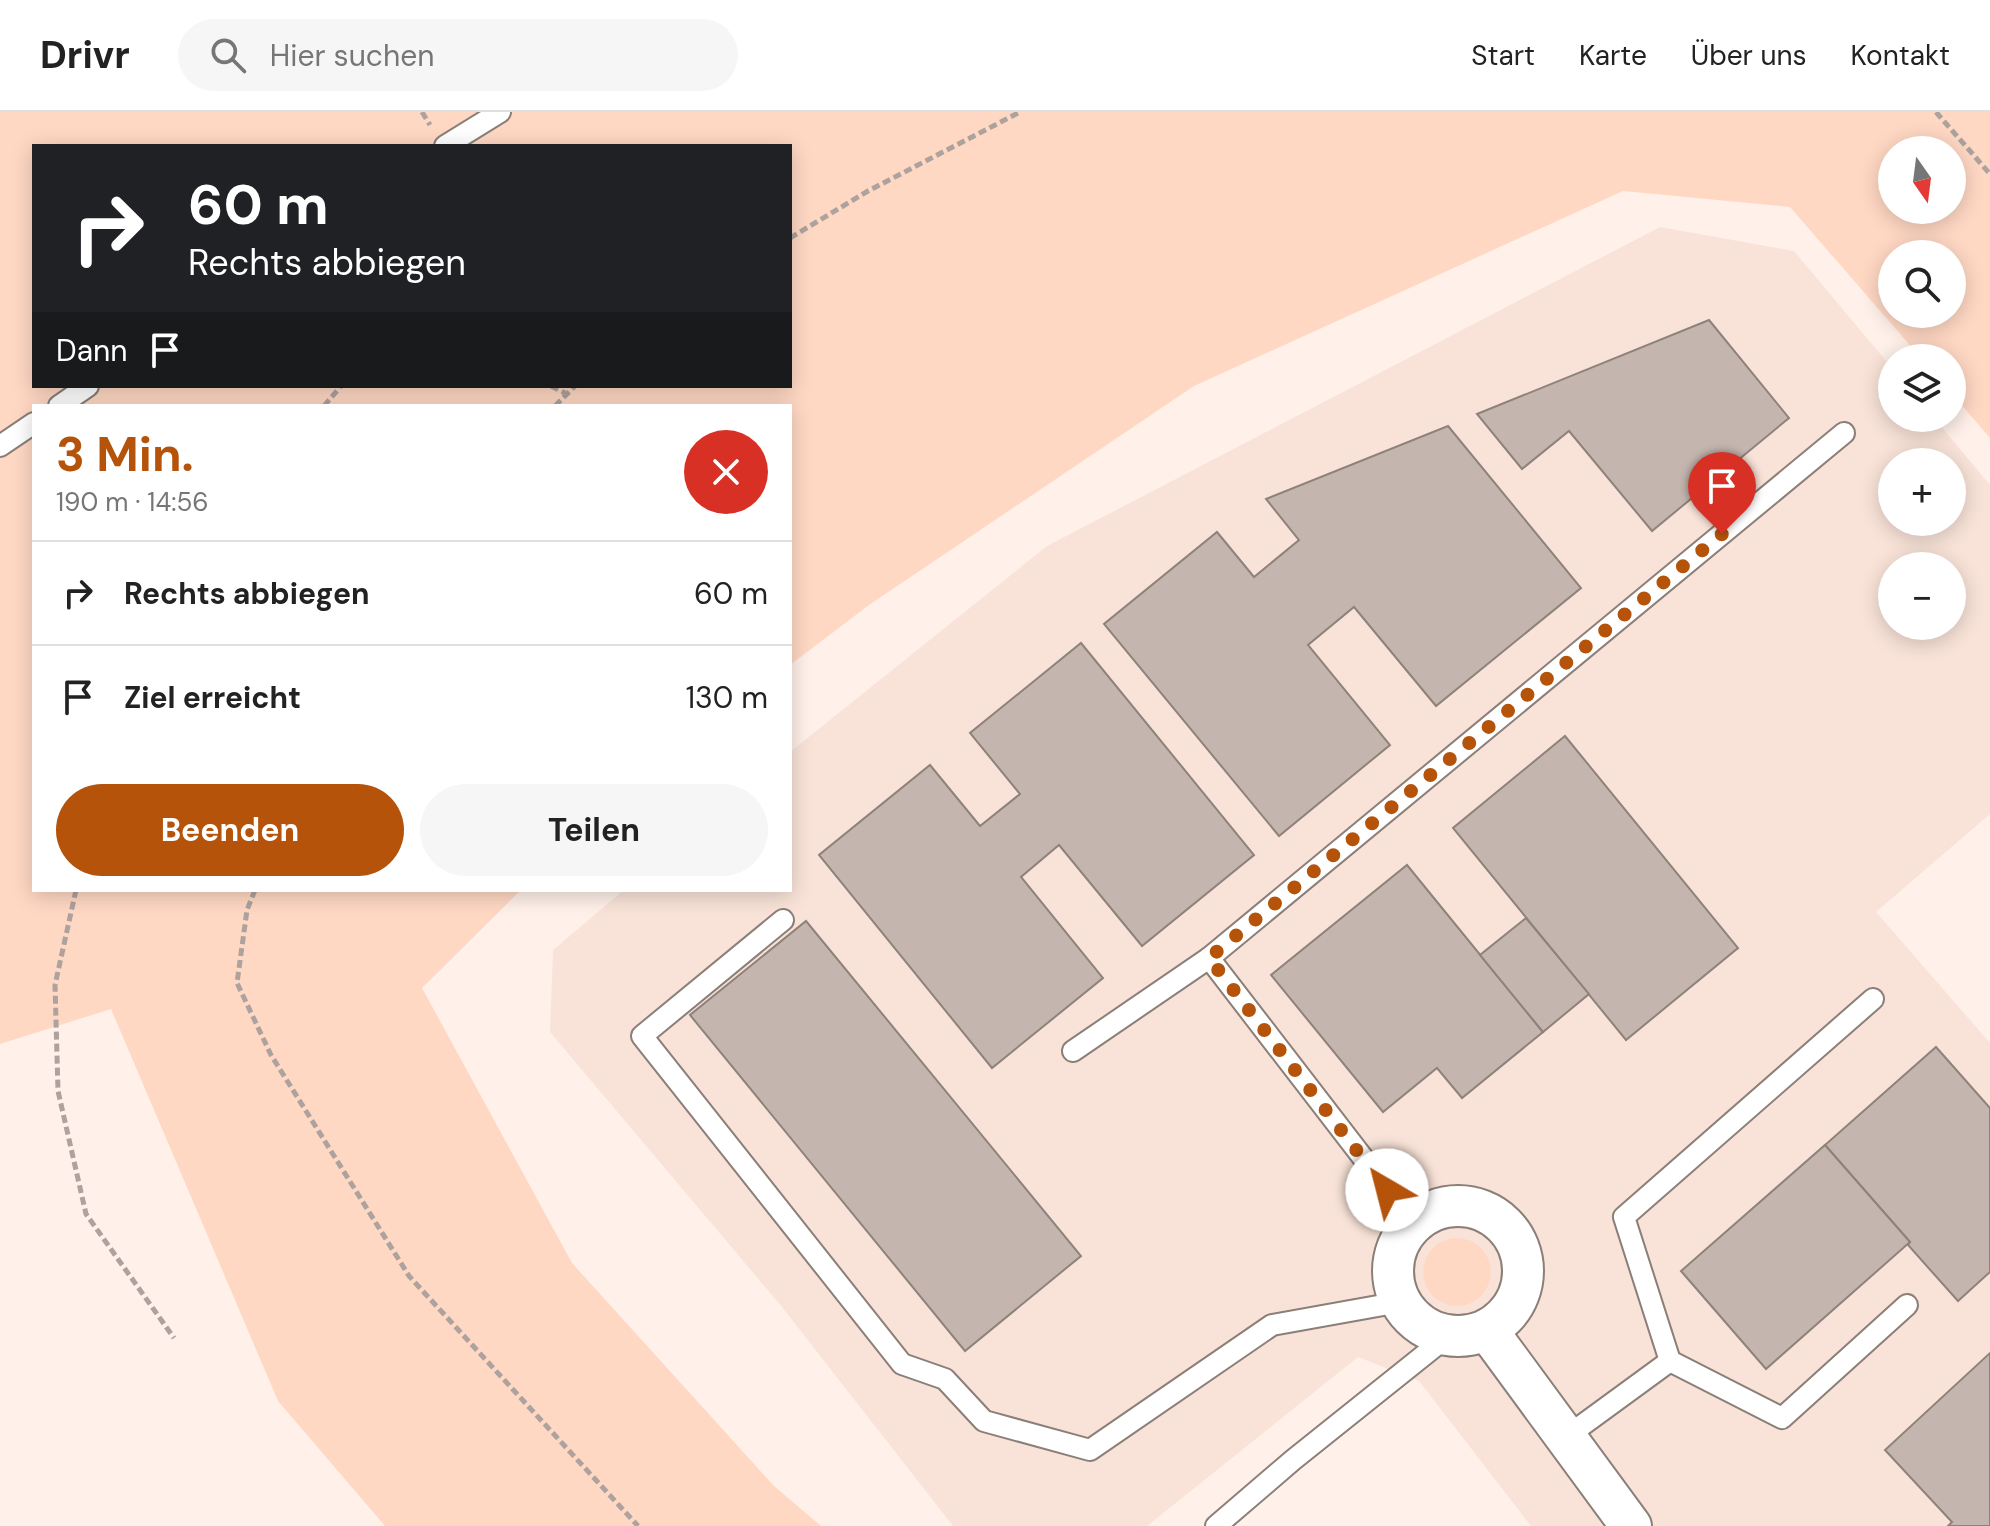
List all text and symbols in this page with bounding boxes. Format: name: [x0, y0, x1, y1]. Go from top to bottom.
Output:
search box: [178, 19, 738, 91]
text: Drivr: [40, 30, 130, 80]
icon: search: [206, 33, 250, 77]
text: Hier suchen: [270, 36, 435, 75]
text: Start: [1471, 37, 1535, 74]
text: Karte: [1579, 37, 1647, 74]
text: Über uns: [1691, 37, 1807, 74]
text: Kontakt: [1851, 37, 1950, 74]
north arrow: [1878, 136, 1966, 224]
map controls: [1878, 136, 1966, 640]
text: 60 m: [188, 168, 329, 241]
icon: right: [56, 176, 160, 280]
text: Rechts abbiegen: [188, 239, 466, 286]
button: search: [1878, 240, 1966, 328]
icon: arrive: [143, 328, 187, 372]
text: Dann: [56, 331, 127, 370]
button: layers: [1878, 344, 1966, 432]
text: 3 Min.: [56, 423, 194, 486]
button: close: [684, 430, 768, 514]
button: +: [1878, 448, 1966, 536]
pin: [1688, 452, 1756, 534]
icon: arrive: [1700, 464, 1744, 508]
text: 190 m · 14:56: [56, 485, 209, 519]
button: −: [1878, 552, 1966, 640]
icon: right: [56, 571, 100, 615]
text: Rechts abbiegen: [124, 574, 369, 613]
text: 60 m: [694, 574, 768, 613]
icon: arrive: [56, 675, 100, 719]
text: Ziel erreicht: [124, 678, 301, 717]
text: 130 m: [686, 678, 768, 717]
button: Beenden: [56, 784, 404, 876]
button: Teilen: [420, 784, 768, 876]
position arrow: [1345, 1148, 1429, 1232]

